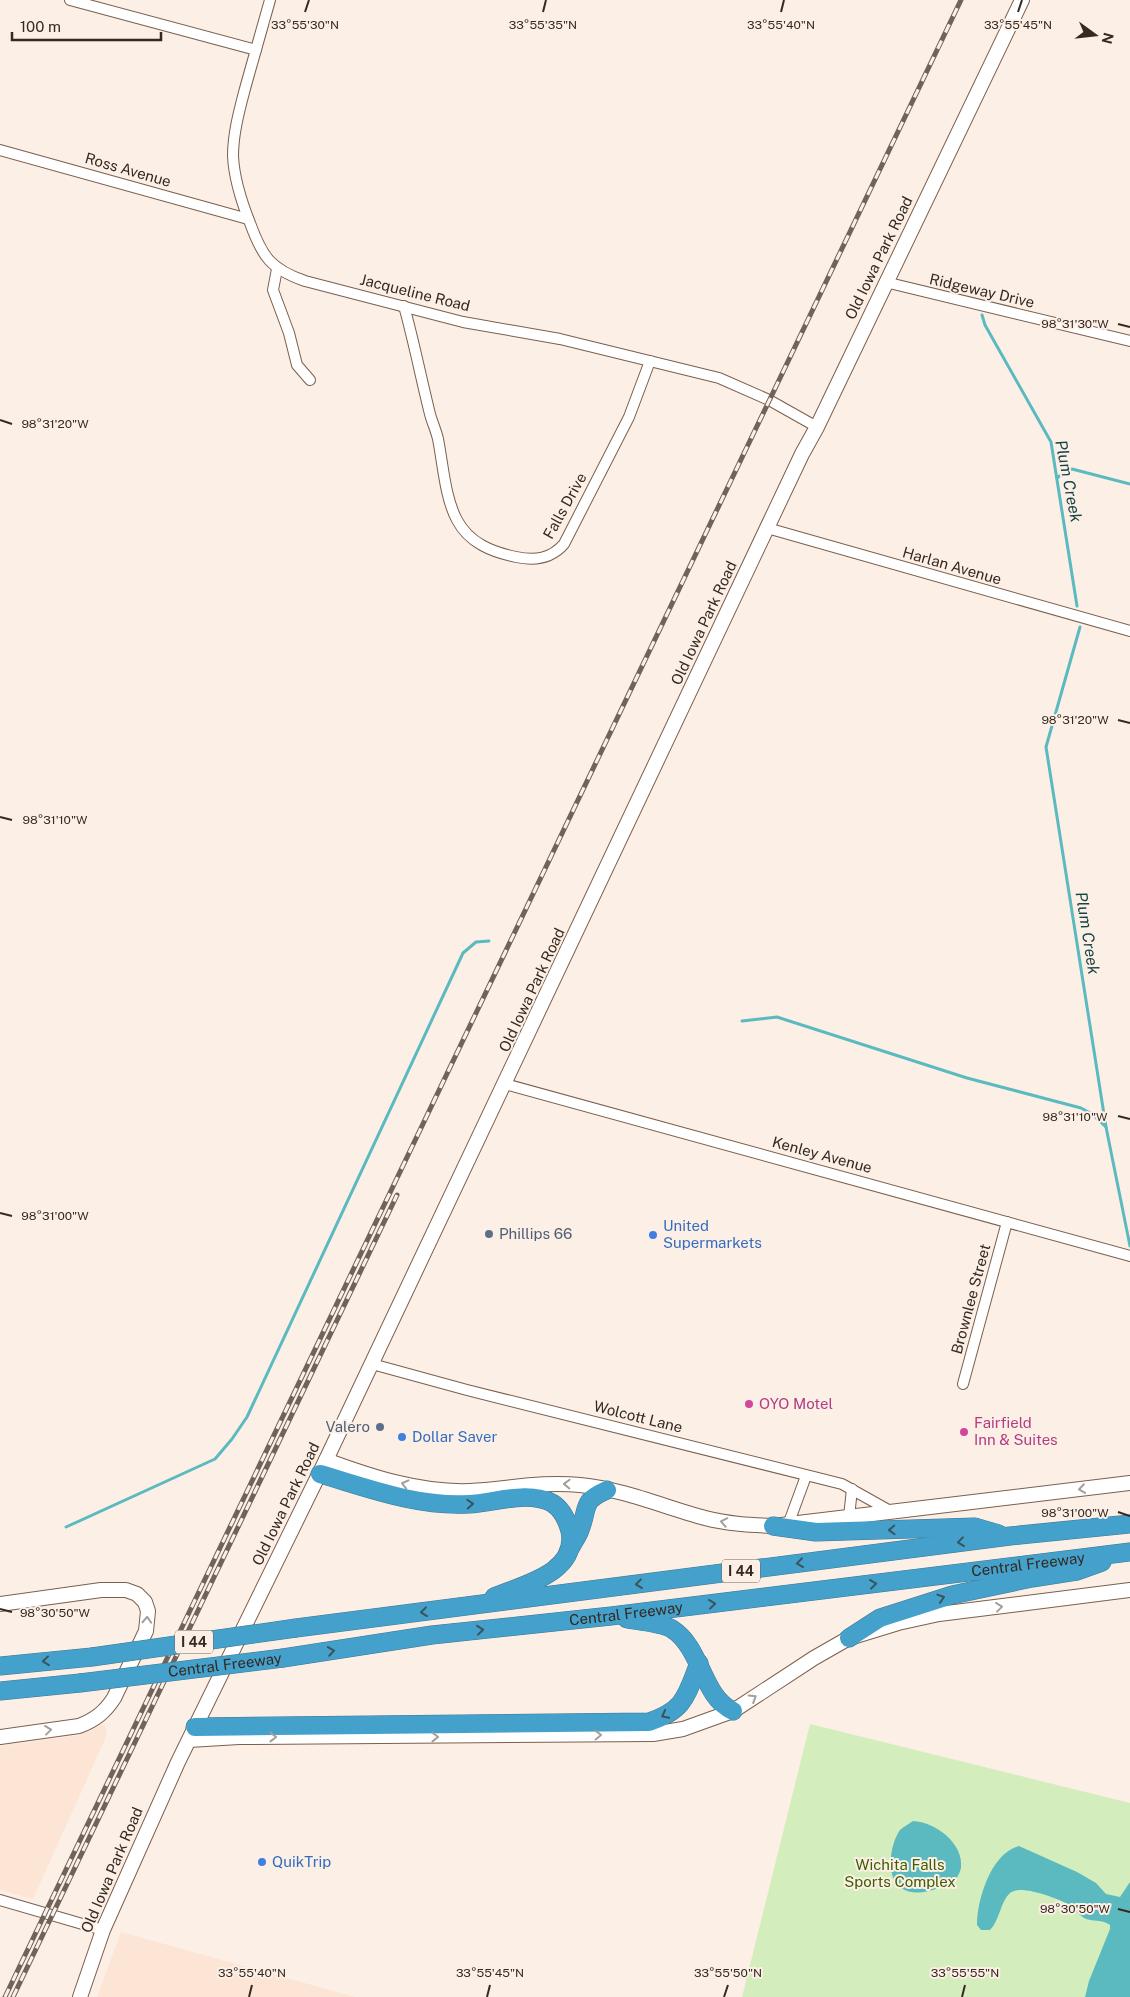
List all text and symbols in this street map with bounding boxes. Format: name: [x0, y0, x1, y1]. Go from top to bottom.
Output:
scale bar: [12, 10, 161, 42]
north arrow: [1070, 10, 1120, 60]
text: 100 m: [20, 18, 61, 35]
text: 33°55'30"N: [271, 18, 339, 32]
text: 33°55'35"N: [509, 18, 577, 32]
text: 33°55'40"N: [747, 18, 815, 32]
text: 33°55'45"N: [984, 18, 1052, 32]
text: N: [1098, 31, 1117, 46]
street label: Ross Avenue: [83, 149, 173, 190]
street label: Old Iowa Park Road: [841, 193, 916, 322]
street label: Ridgeway Drive: [928, 270, 1036, 311]
street label: Jacqueline Road: [358, 271, 472, 314]
text: 98°31'30"W: [1041, 317, 1109, 331]
text: 98°31'20"W: [21, 417, 89, 431]
water label: Plum Creek: [1051, 438, 1086, 524]
street label: Falls Drive: [539, 470, 590, 542]
street label: Harlan Avenue: [901, 543, 1004, 588]
street label: Old Iowa Park Road: [667, 558, 740, 687]
text: 98°31'20"W: [1041, 713, 1109, 727]
text: 98°31'10"W: [23, 813, 88, 827]
water label: Plum Creek: [1072, 891, 1103, 976]
street label: Old Iowa Park Road: [495, 925, 568, 1054]
text: 98°31'10"W: [1043, 1110, 1108, 1124]
street label: Kenley Avenue: [770, 1133, 874, 1176]
text: 98°31'00"W: [21, 1209, 89, 1223]
place label: United Supermarkets: [663, 1217, 762, 1251]
place label: Phillips 66: [499, 1225, 572, 1242]
marker: Phillips 66: [483, 1228, 495, 1240]
marker: United Supermarkets: [647, 1229, 659, 1241]
street label: Brownlee Street: [948, 1242, 993, 1356]
place label: OYO Motel: [759, 1395, 833, 1412]
street label: Wolcott Lane: [592, 1397, 684, 1436]
marker: OYO Motel: [743, 1398, 755, 1410]
place label: Fairfield Inn & Suites: [974, 1414, 1058, 1448]
place label: Valero: [325, 1418, 370, 1435]
marker: Valero: [374, 1421, 386, 1433]
marker: Fairfield Inn & Suites: [958, 1426, 970, 1438]
place label: Dollar Saver: [412, 1428, 497, 1445]
marker: Dollar Saver: [396, 1431, 408, 1443]
street label: Old Iowa Park Road: [248, 1439, 323, 1568]
one-way arrow: [401, 1479, 410, 1490]
one-way arrow: [563, 1479, 571, 1490]
one-way arrow: [1077, 1483, 1085, 1494]
one-way arrow: [466, 1498, 474, 1509]
text: 98°31'00"W: [1041, 1506, 1109, 1520]
one-way arrow: [720, 1517, 729, 1527]
one-way arrow: [888, 1525, 896, 1535]
one-way arrow: [957, 1536, 965, 1547]
street label: Central Freeway: [970, 1549, 1086, 1580]
one-way arrow: [796, 1557, 804, 1568]
road number: I 44: [722, 1560, 760, 1582]
one-way arrow: [635, 1578, 643, 1589]
one-way arrow: [869, 1579, 877, 1590]
one-way arrow: [936, 1594, 945, 1604]
street label: Central Freeway: [568, 1598, 684, 1628]
one-way arrow: [708, 1599, 716, 1610]
one-way arrow: [995, 1602, 1003, 1613]
text: 98°30'50"W: [20, 1606, 91, 1620]
one-way arrow: [420, 1606, 428, 1617]
one-way arrow: [142, 1616, 153, 1624]
one-way arrow: [477, 1625, 485, 1636]
road number: I 44: [175, 1630, 213, 1654]
one-way arrow: [327, 1646, 335, 1656]
street label: Central Freeway: [167, 1649, 283, 1680]
one-way arrow: [42, 1656, 50, 1667]
one-way arrow: [748, 1695, 757, 1705]
one-way arrow: [662, 1709, 671, 1719]
one-way arrow: [45, 1725, 53, 1736]
one-way arrow: [594, 1730, 602, 1740]
one-way arrow: [270, 1732, 277, 1742]
one-way arrow: [432, 1732, 440, 1742]
street label: Old Iowa Park Road: [77, 1804, 146, 1935]
place label: QuikTrip: [272, 1853, 331, 1870]
marker: QuikTrip: [256, 1856, 268, 1868]
park label: Wichita Falls Sports Complex: [844, 1856, 956, 1890]
text: 98°30'50"W: [1040, 1902, 1111, 1916]
text: 33°55'40"N: [218, 1966, 286, 1980]
text: 33°55'45"N: [456, 1966, 524, 1980]
text: 33°55'50"N: [694, 1966, 762, 1980]
text: 33°55'55"N: [931, 1966, 999, 1980]

